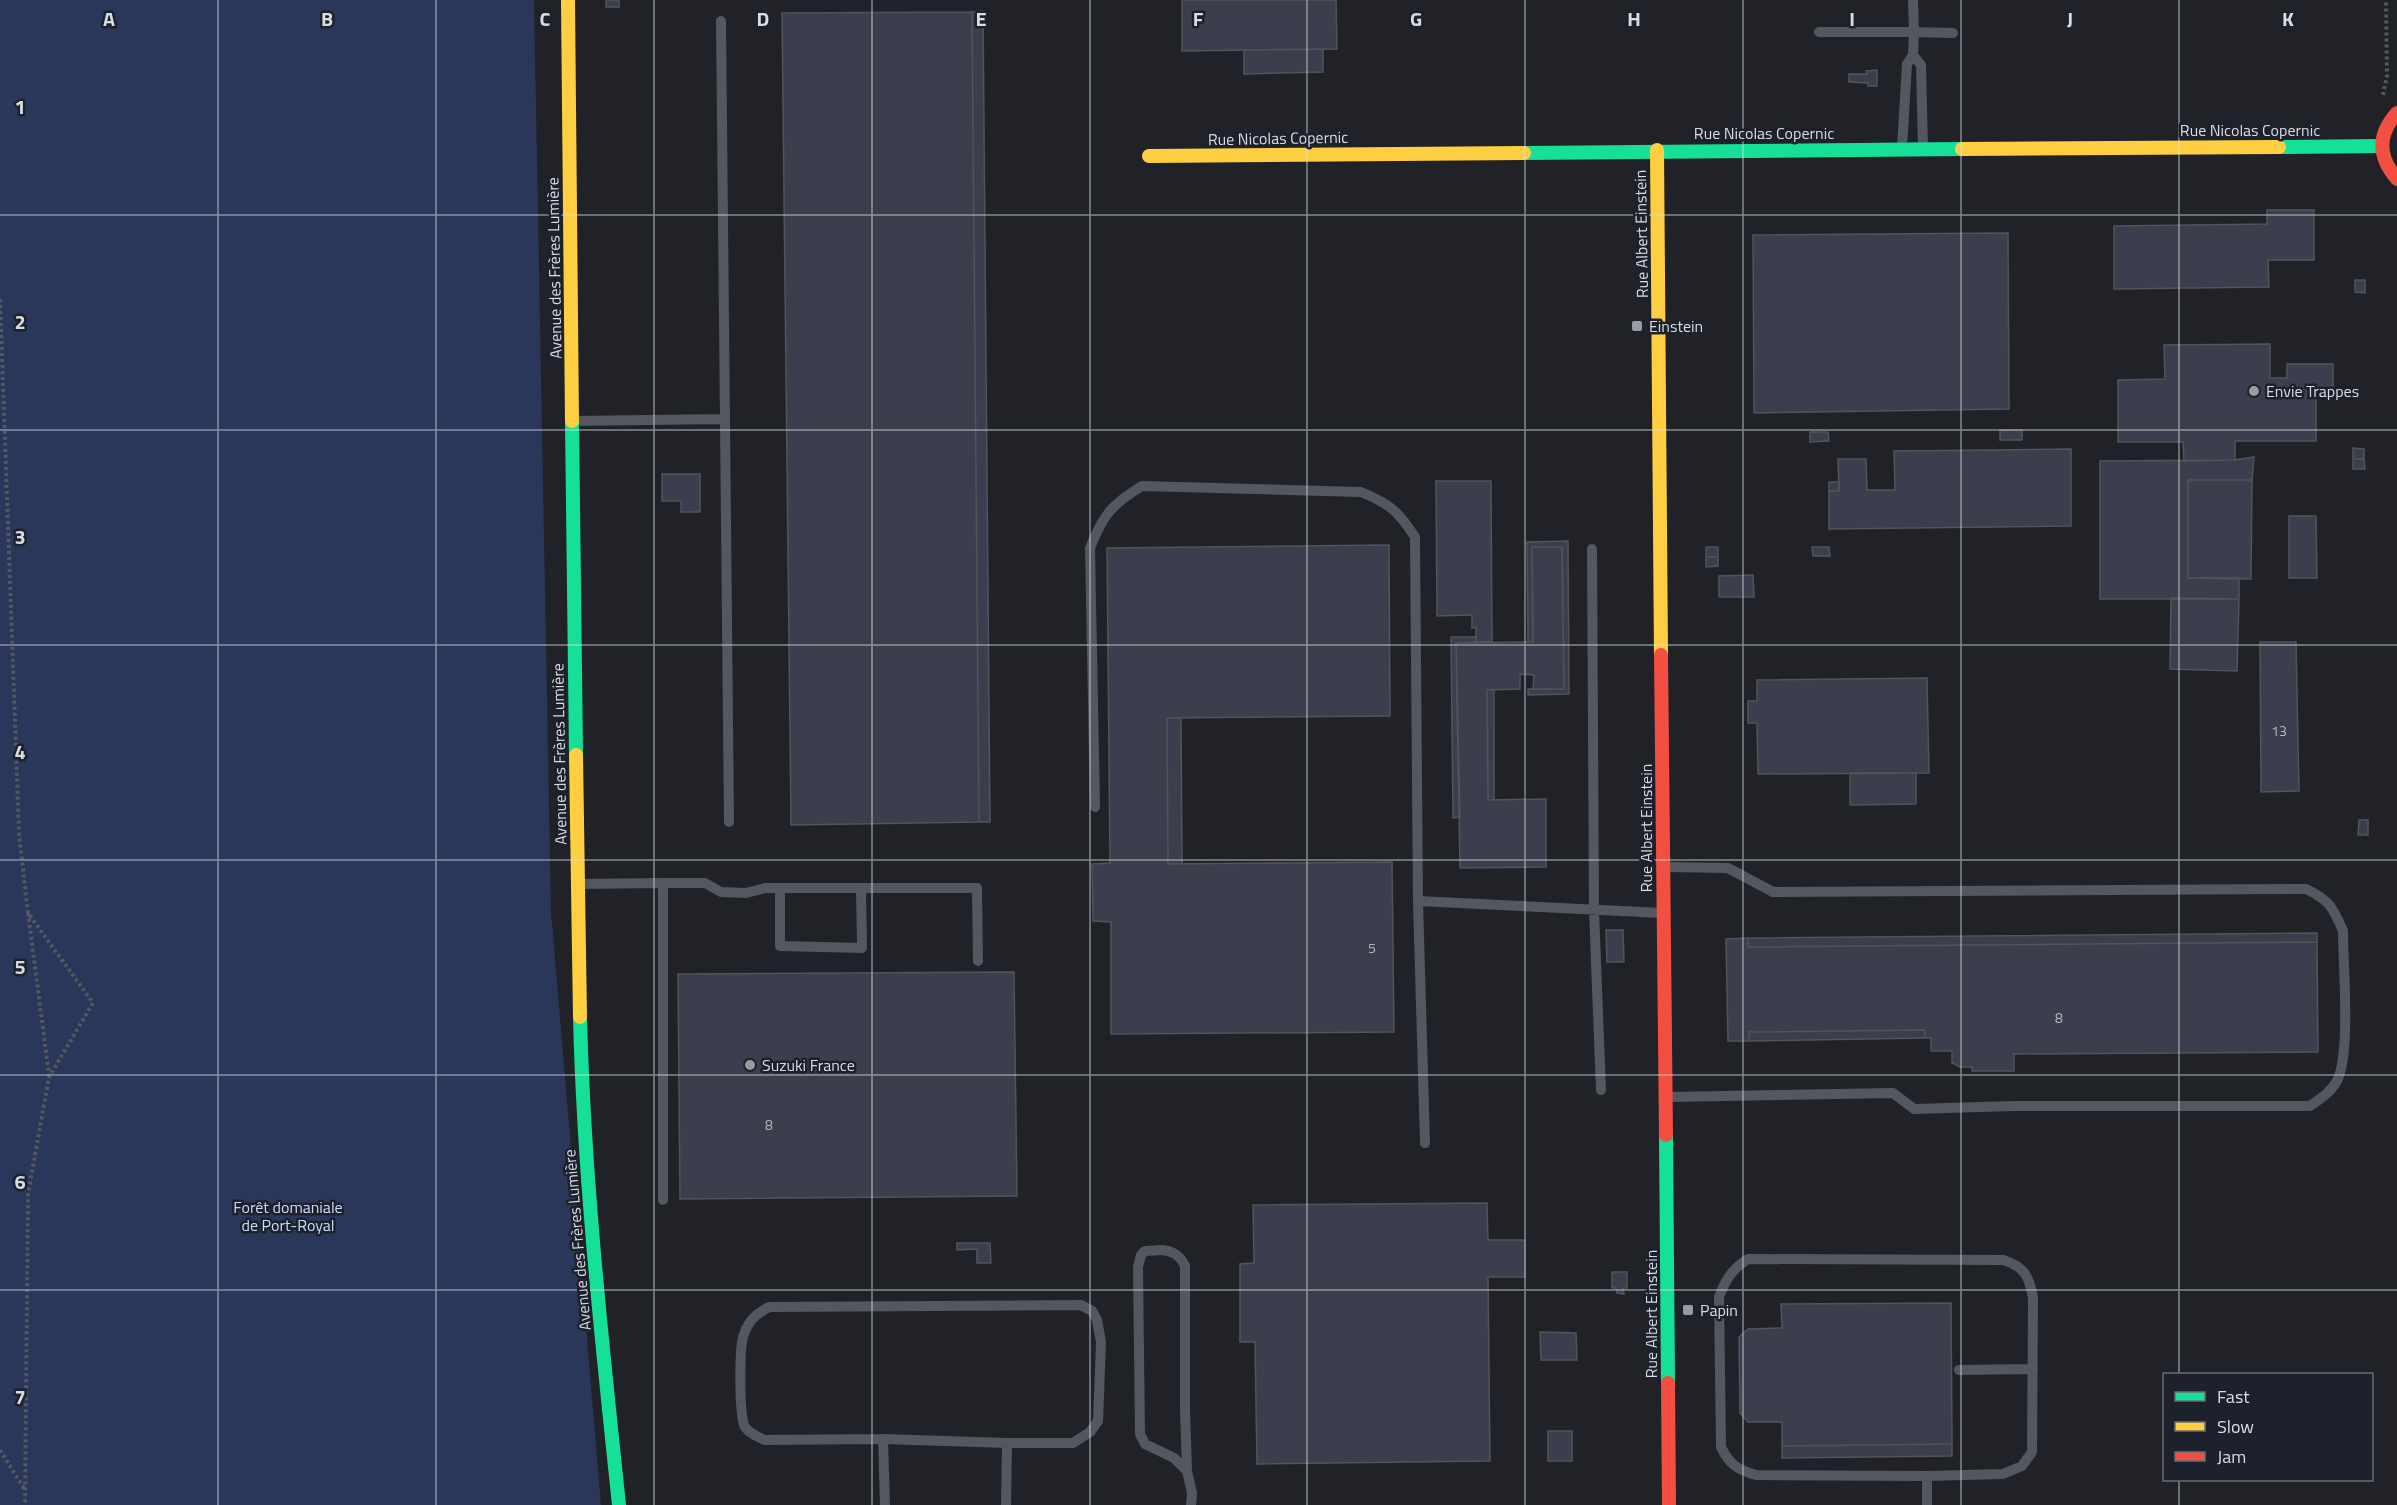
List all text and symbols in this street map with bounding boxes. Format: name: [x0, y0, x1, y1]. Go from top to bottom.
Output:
text: A: [103, 3, 115, 34]
text: B: [321, 3, 333, 34]
text: C: [540, 3, 551, 34]
text: D: [757, 3, 769, 34]
text: E: [975, 3, 987, 34]
text: F: [1193, 3, 1204, 34]
text: G: [1410, 3, 1422, 34]
text: H: [1627, 3, 1641, 34]
text: I: [1849, 3, 1855, 34]
text: J: [2067, 3, 2073, 34]
text: K: [2282, 3, 2294, 34]
text: 1: [14, 91, 26, 122]
street label: Rue Nicolas Copernic: [2180, 118, 2320, 142]
street label: Rue Nicolas Copernic: [1694, 121, 1834, 145]
street label: Rue Nicolas Copernic: [1208, 125, 1348, 151]
street label: Rue Albert Einstein: [1628, 170, 1654, 298]
street label: Avenue des Frères Lumière: [540, 177, 568, 359]
text: 2: [14, 306, 26, 337]
place label: Einstein: [1649, 314, 1703, 338]
marker: Einstein: [1630, 319, 1644, 333]
place label: Envie Trappes: [2266, 379, 2359, 403]
marker: Envie Trappes: [2247, 384, 2261, 398]
text: 3: [14, 521, 26, 552]
street label: Avenue des Frères Lumière: [545, 663, 573, 845]
house number: 13: [2271, 720, 2287, 741]
text: 4: [14, 736, 26, 767]
street label: Rue Albert Einstein: [1634, 764, 1658, 892]
house number: 5: [1368, 937, 1376, 958]
text: 5: [14, 951, 26, 982]
house number: 8: [2055, 1007, 2063, 1028]
place label: Suzuki France: [762, 1053, 855, 1077]
marker: Suzuki France: [743, 1058, 757, 1072]
house number: 8: [765, 1114, 773, 1135]
street label: Avenue des Frères Lumière: [557, 1149, 597, 1331]
text: 6: [14, 1166, 26, 1197]
park label: Forêt domaniale de Port-Royal: [233, 1195, 343, 1237]
street label: Rue Albert Einstein: [1639, 1250, 1663, 1378]
place label: Papin: [1700, 1298, 1738, 1322]
marker: Papin: [1681, 1303, 1695, 1317]
legend: [2163, 1373, 2373, 1481]
text: 7: [14, 1381, 26, 1412]
text: Fast: [2217, 1383, 2250, 1410]
text: Slow: [2217, 1413, 2254, 1440]
text: Jam: [2217, 1443, 2246, 1470]

